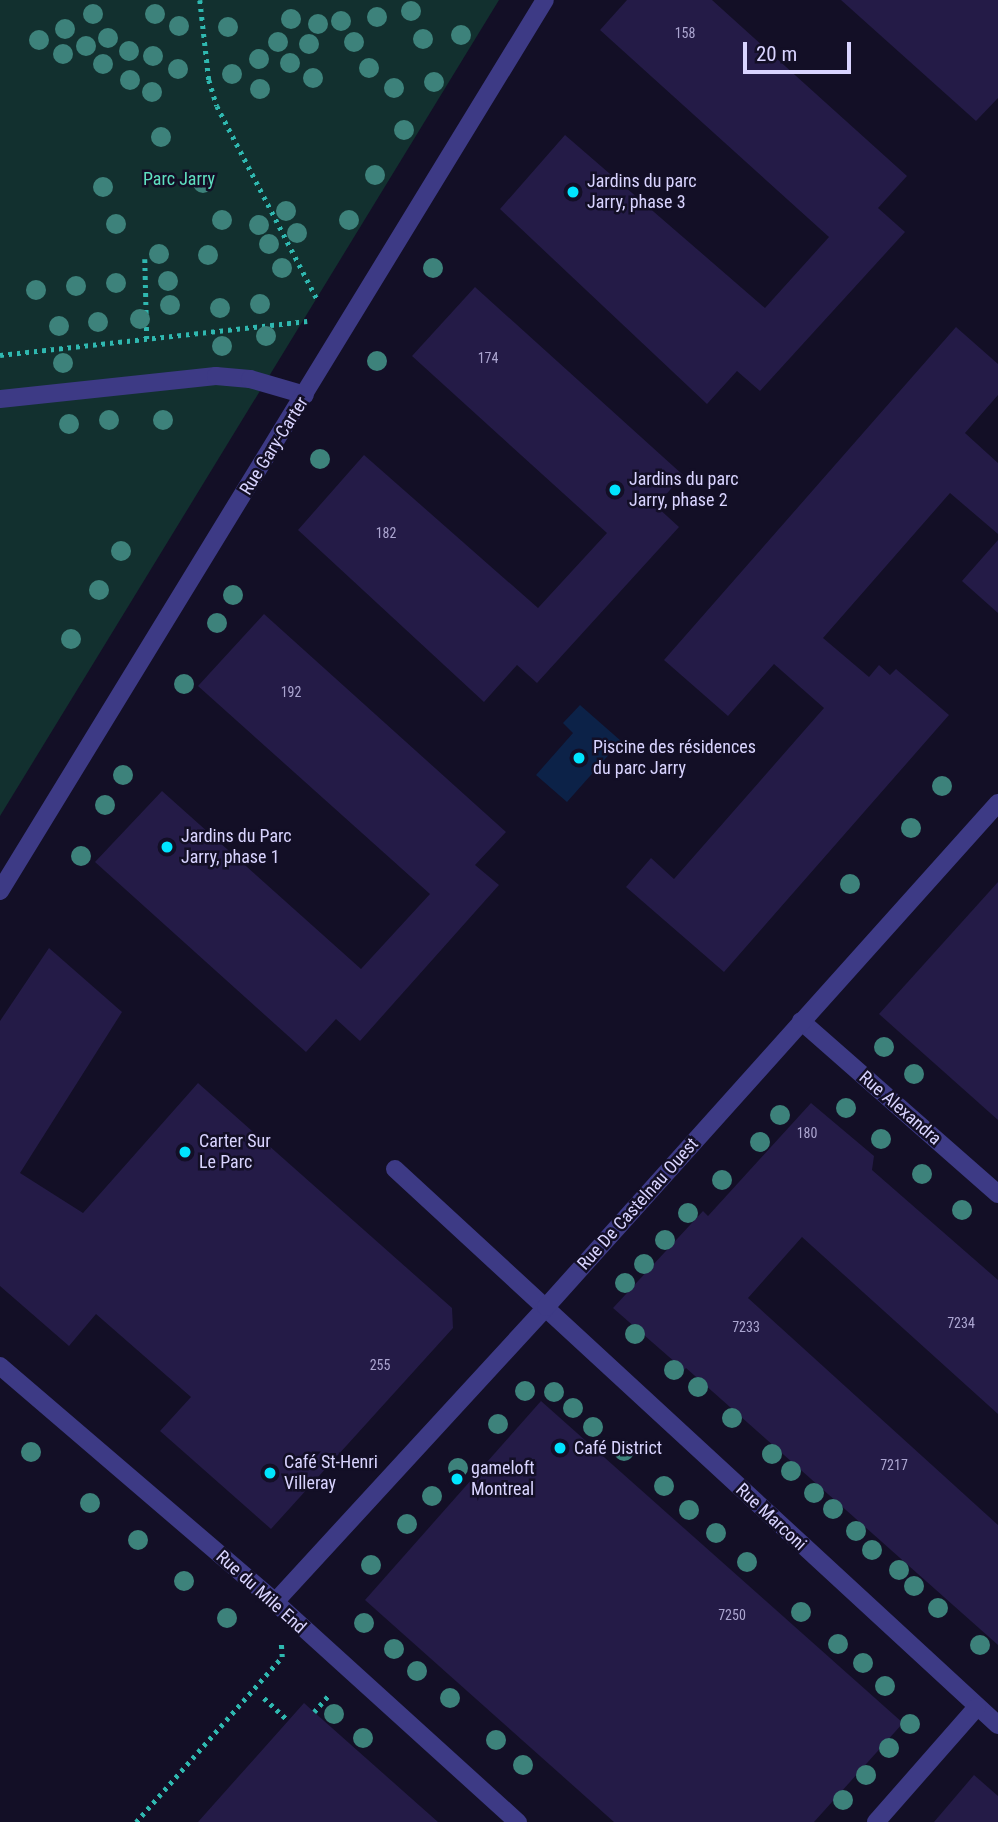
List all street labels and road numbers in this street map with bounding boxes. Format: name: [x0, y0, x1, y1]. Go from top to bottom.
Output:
street label: Rue Gary-Carter: [235, 393, 313, 499]
street label: Rue Alexandra: [855, 1066, 945, 1150]
street label: Rue De Castelnau Ouest: [573, 1134, 703, 1274]
street label: Rue Marconi: [731, 1479, 811, 1555]
street label: Rue du Mile End: [212, 1546, 310, 1638]

